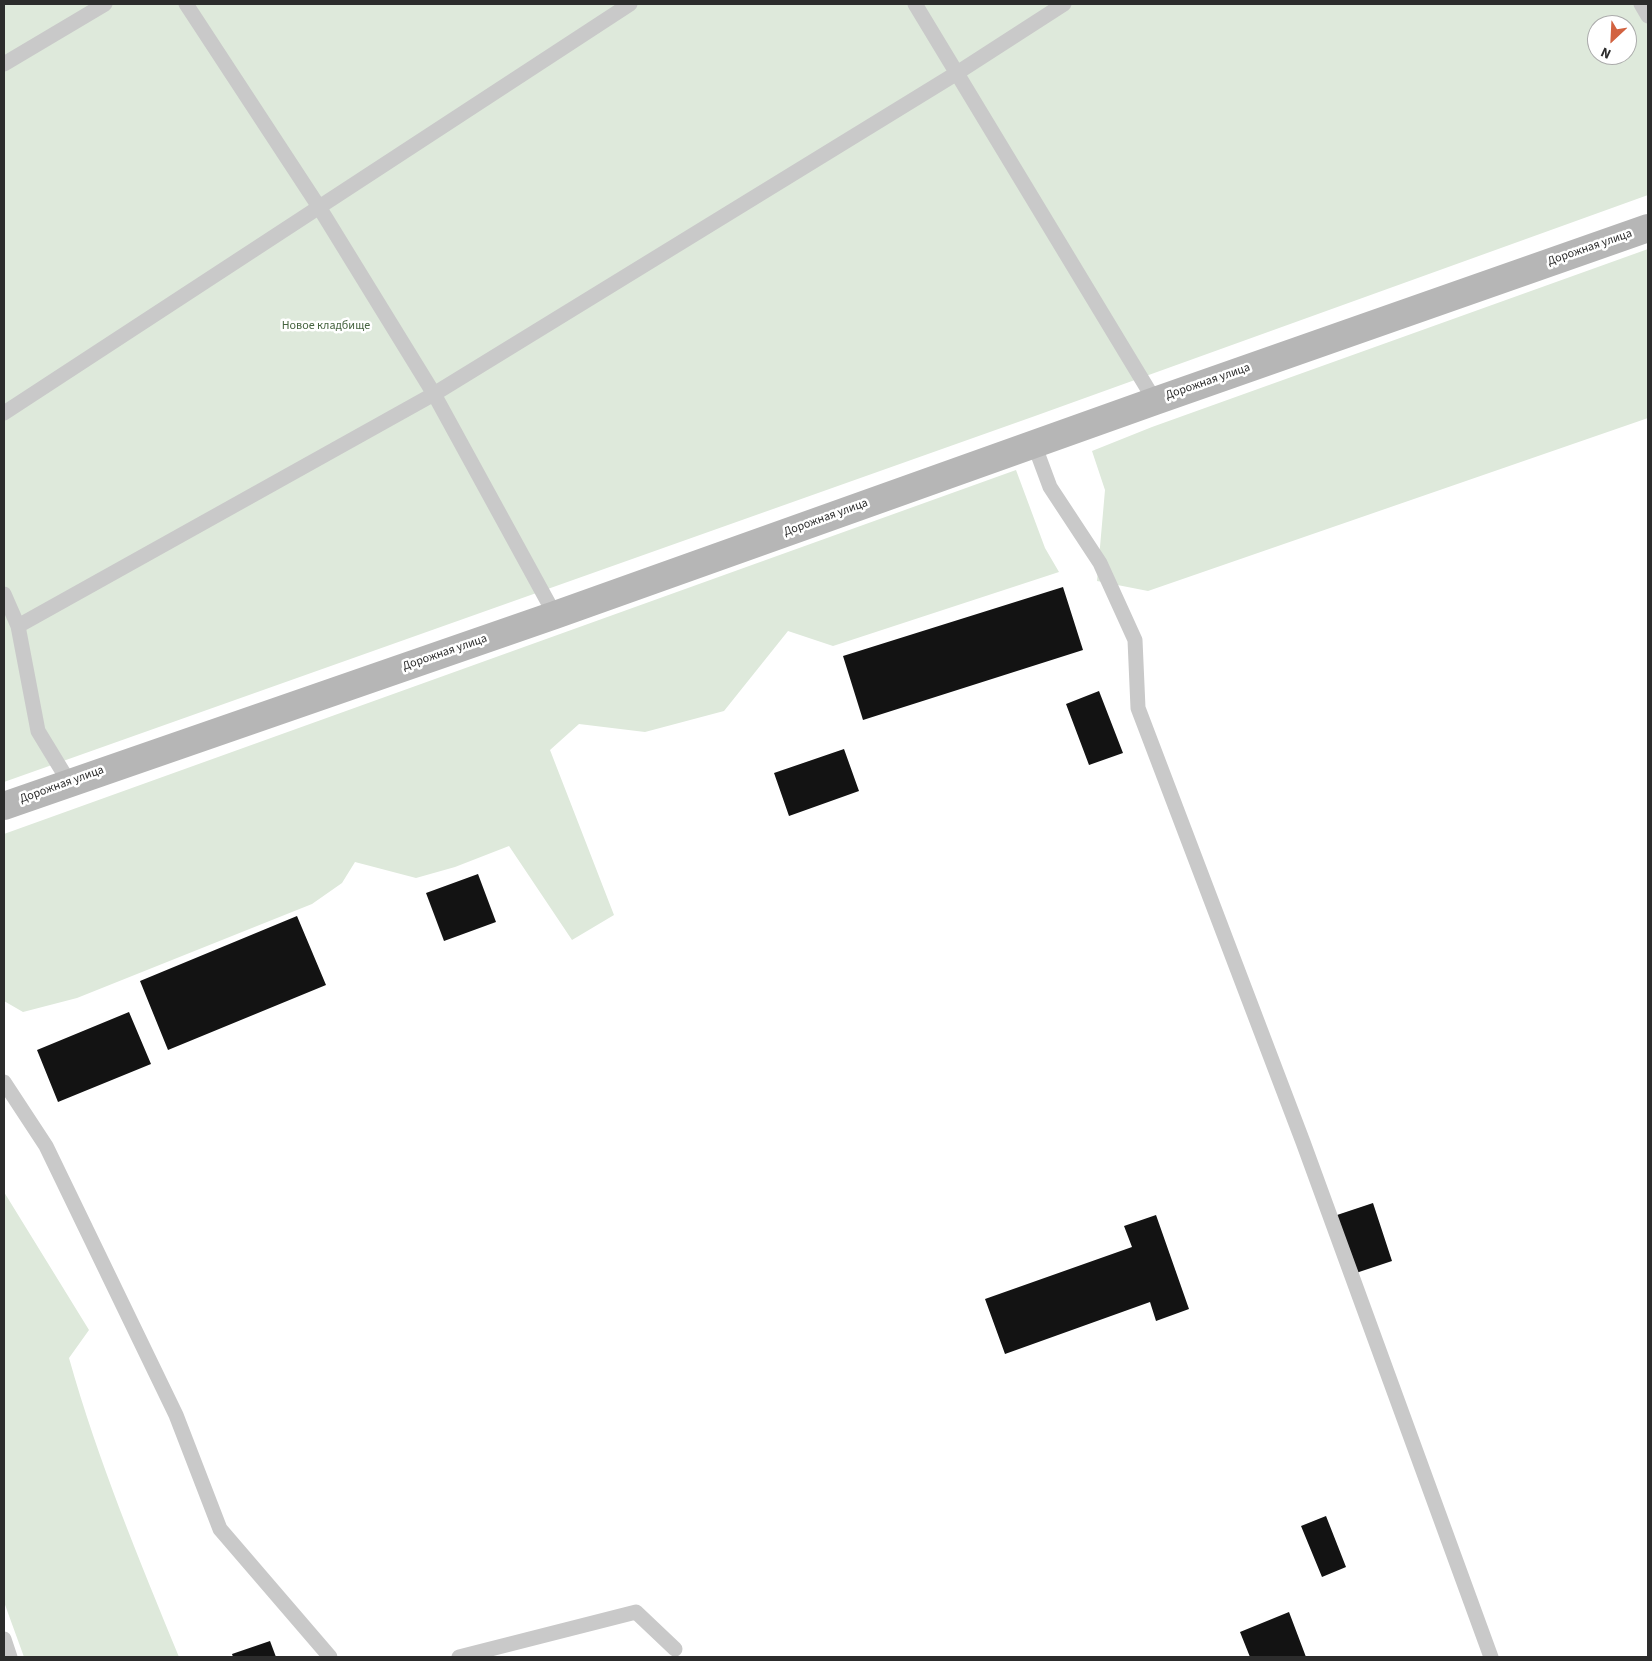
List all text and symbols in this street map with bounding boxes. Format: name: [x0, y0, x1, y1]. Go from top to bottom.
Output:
north arrow: [1587, 15, 1637, 65]
text: N: [1598, 42, 1615, 64]
street label: Дорожная улица: [1546, 227, 1634, 269]
park label: Новое кладбище: [282, 319, 370, 333]
street label: Дорожная улица: [1164, 361, 1252, 403]
street label: Дорожная улица: [782, 496, 870, 540]
street label: Дорожная улица: [401, 632, 489, 674]
street label: Дорожная улица: [18, 763, 106, 807]

